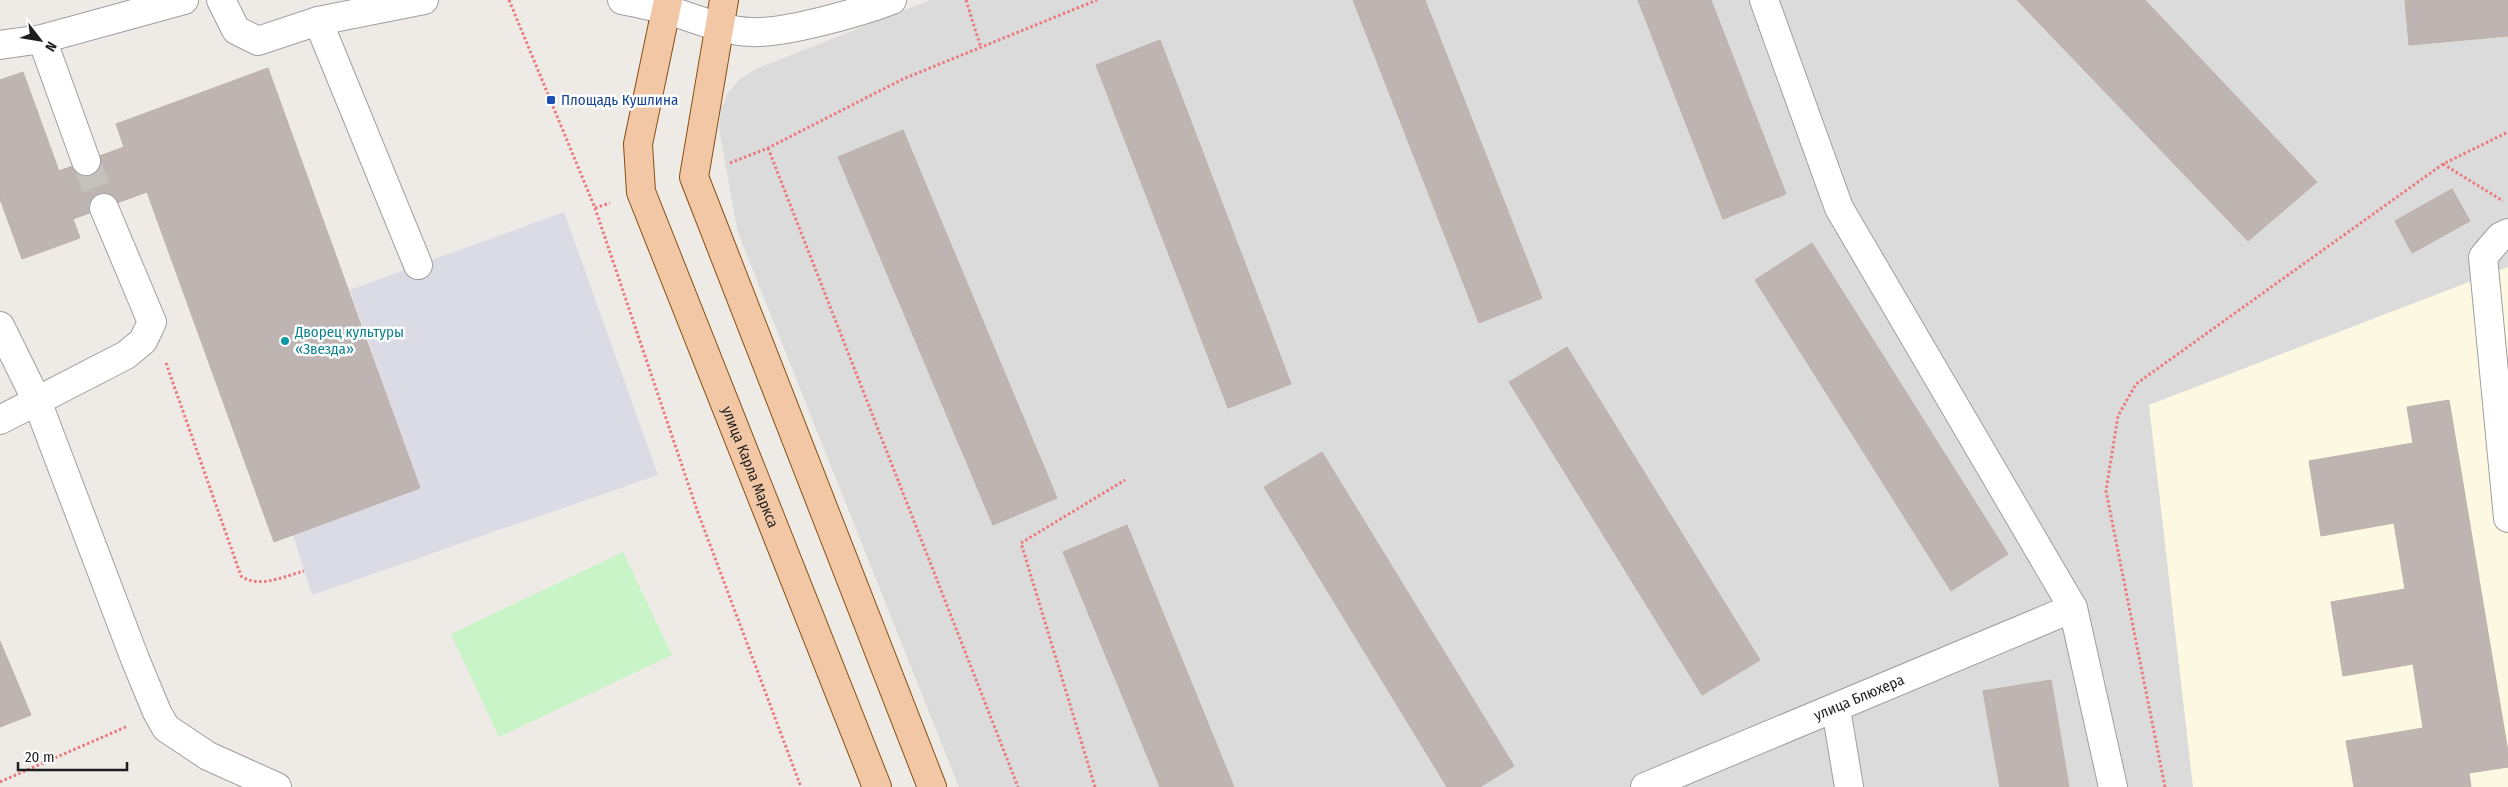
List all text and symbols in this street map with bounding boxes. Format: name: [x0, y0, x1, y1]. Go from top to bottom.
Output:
north arrow: [15, 15, 65, 65]
text: N: [41, 38, 60, 54]
place label: Площадь Кушлина: [561, 91, 678, 109]
marker: Площадь Кушлина: [545, 94, 557, 106]
place label: Дворец культуры «Звезда»: [294, 323, 404, 358]
marker: Дворец культуры «Звезда»: [279, 335, 291, 347]
street label: улица Карла Маркса: [718, 404, 782, 530]
street label: улица Блюхера: [1811, 671, 1907, 724]
scale bar: [18, 740, 126, 772]
text: 20 m: [25, 748, 55, 766]

